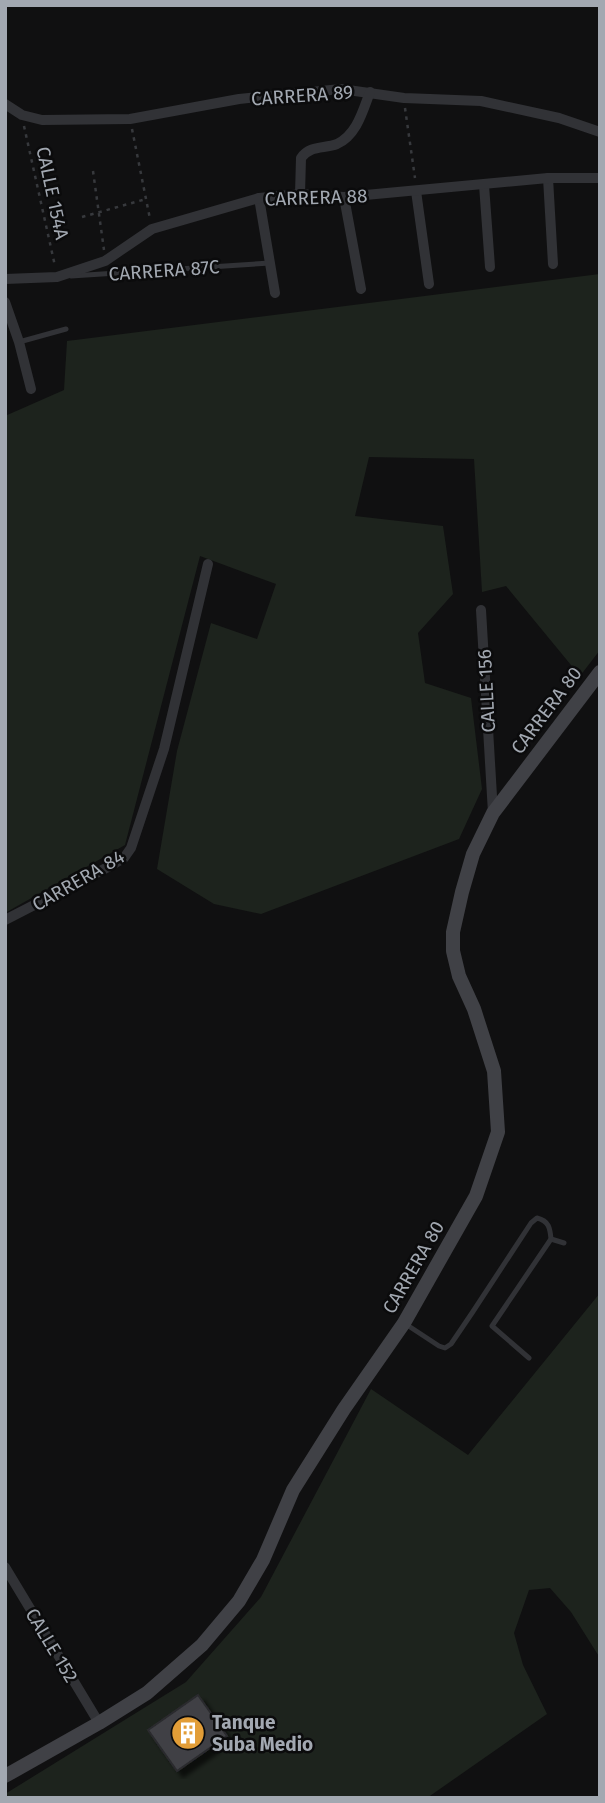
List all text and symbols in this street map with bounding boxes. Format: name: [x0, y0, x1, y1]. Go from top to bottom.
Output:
street label: CARRERA 89: [250, 80, 354, 111]
street label: CALLE 154A: [31, 145, 74, 242]
street label: CARRERA 88: [264, 184, 368, 211]
street label: CARRERA 87C: [108, 255, 221, 286]
street label: CALLE 156: [473, 649, 500, 733]
street label: CARRERA 80: [506, 662, 587, 758]
street label: CARRERA 84: [28, 845, 128, 916]
street label: CARRERA 80: [378, 1217, 449, 1318]
street label: CALLE 152: [20, 1604, 83, 1687]
place label: Tanque Suba Medio: [212, 1711, 313, 1756]
building icon: Tanque Suba Medio: [169, 1714, 207, 1752]

